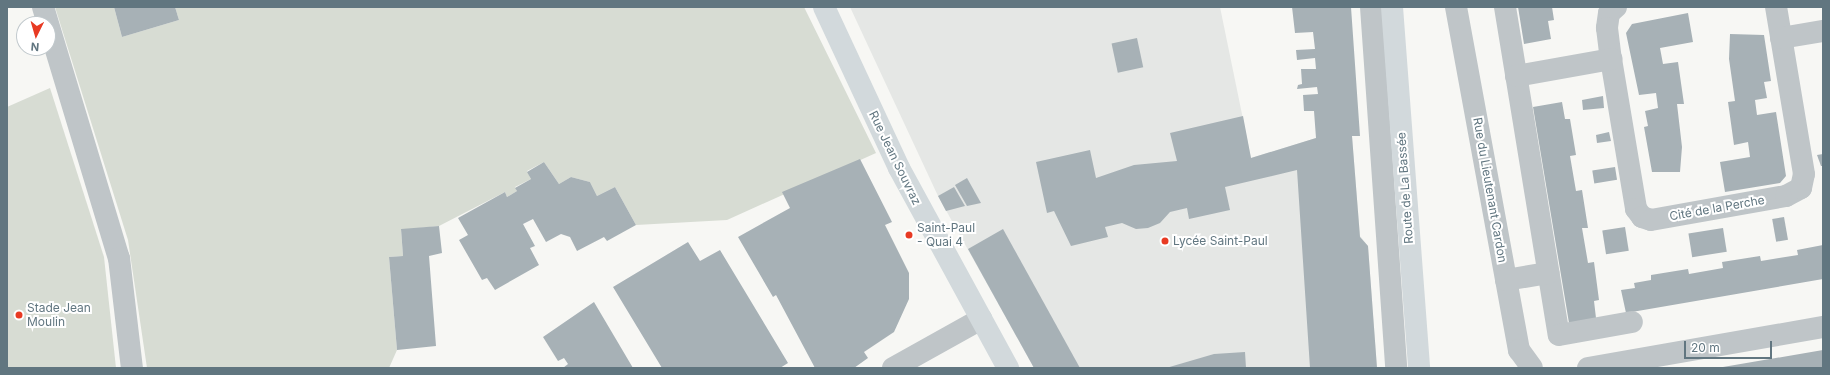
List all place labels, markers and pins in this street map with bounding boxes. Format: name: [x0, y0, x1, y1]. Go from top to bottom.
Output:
place label: Saint-Paul - Quai 4: [917, 221, 975, 249]
marker: Saint-Paul - Quai 4: [904, 230, 914, 240]
place label: Lycée Saint-Paul: [1173, 234, 1268, 248]
marker: Lycée Saint-Paul: [1160, 236, 1170, 246]
place label: Stade Jean Moulin: [27, 301, 91, 329]
marker: Stade Jean Moulin: [14, 310, 24, 320]

